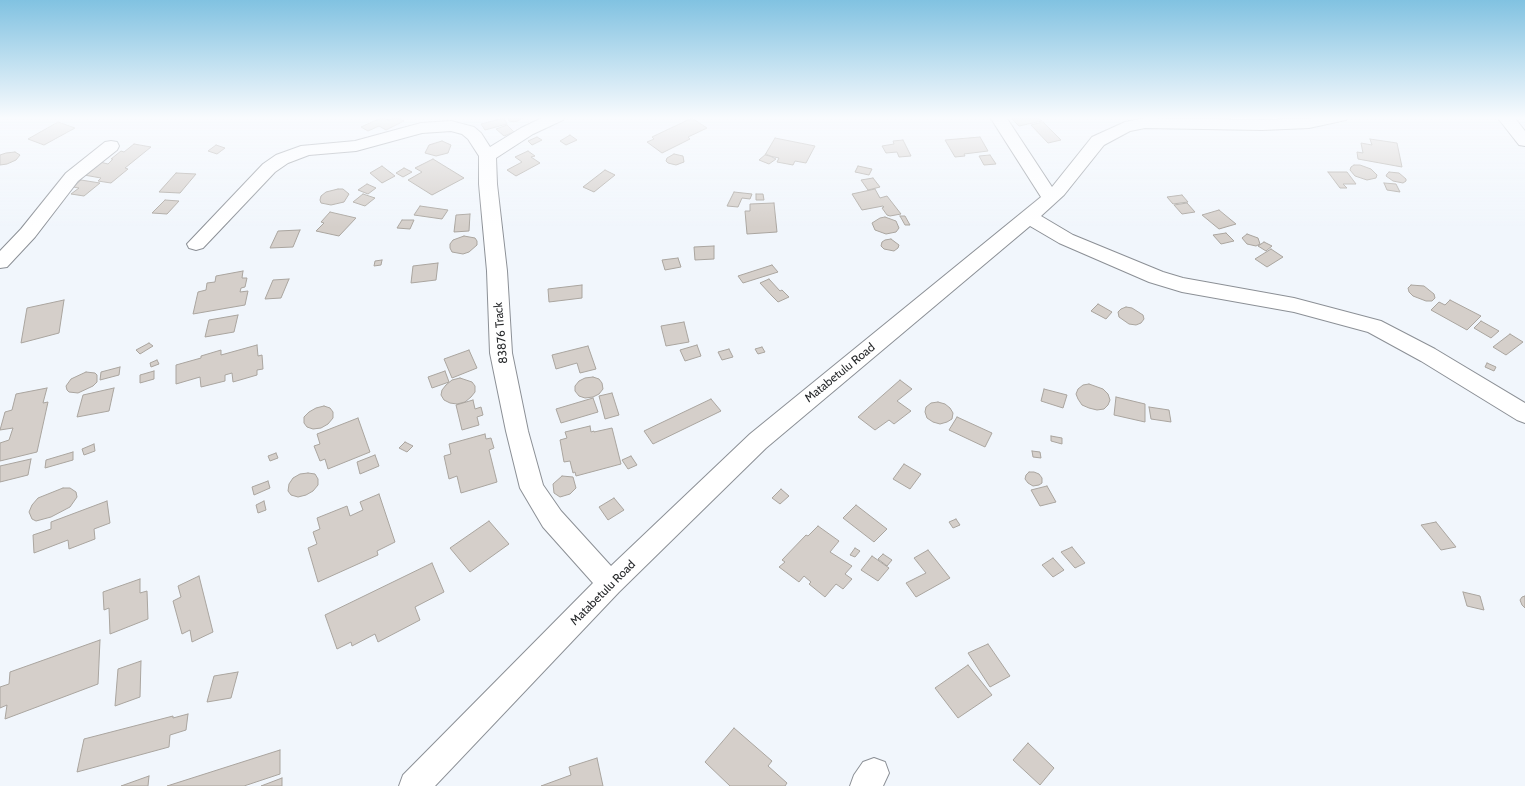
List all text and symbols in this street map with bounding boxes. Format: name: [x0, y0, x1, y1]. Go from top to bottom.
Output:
street label: 83876 Track: [491, 302, 511, 364]
street label: Matabetulu Road: [802, 340, 878, 406]
street label: Matabetulu Road: [567, 557, 639, 629]

